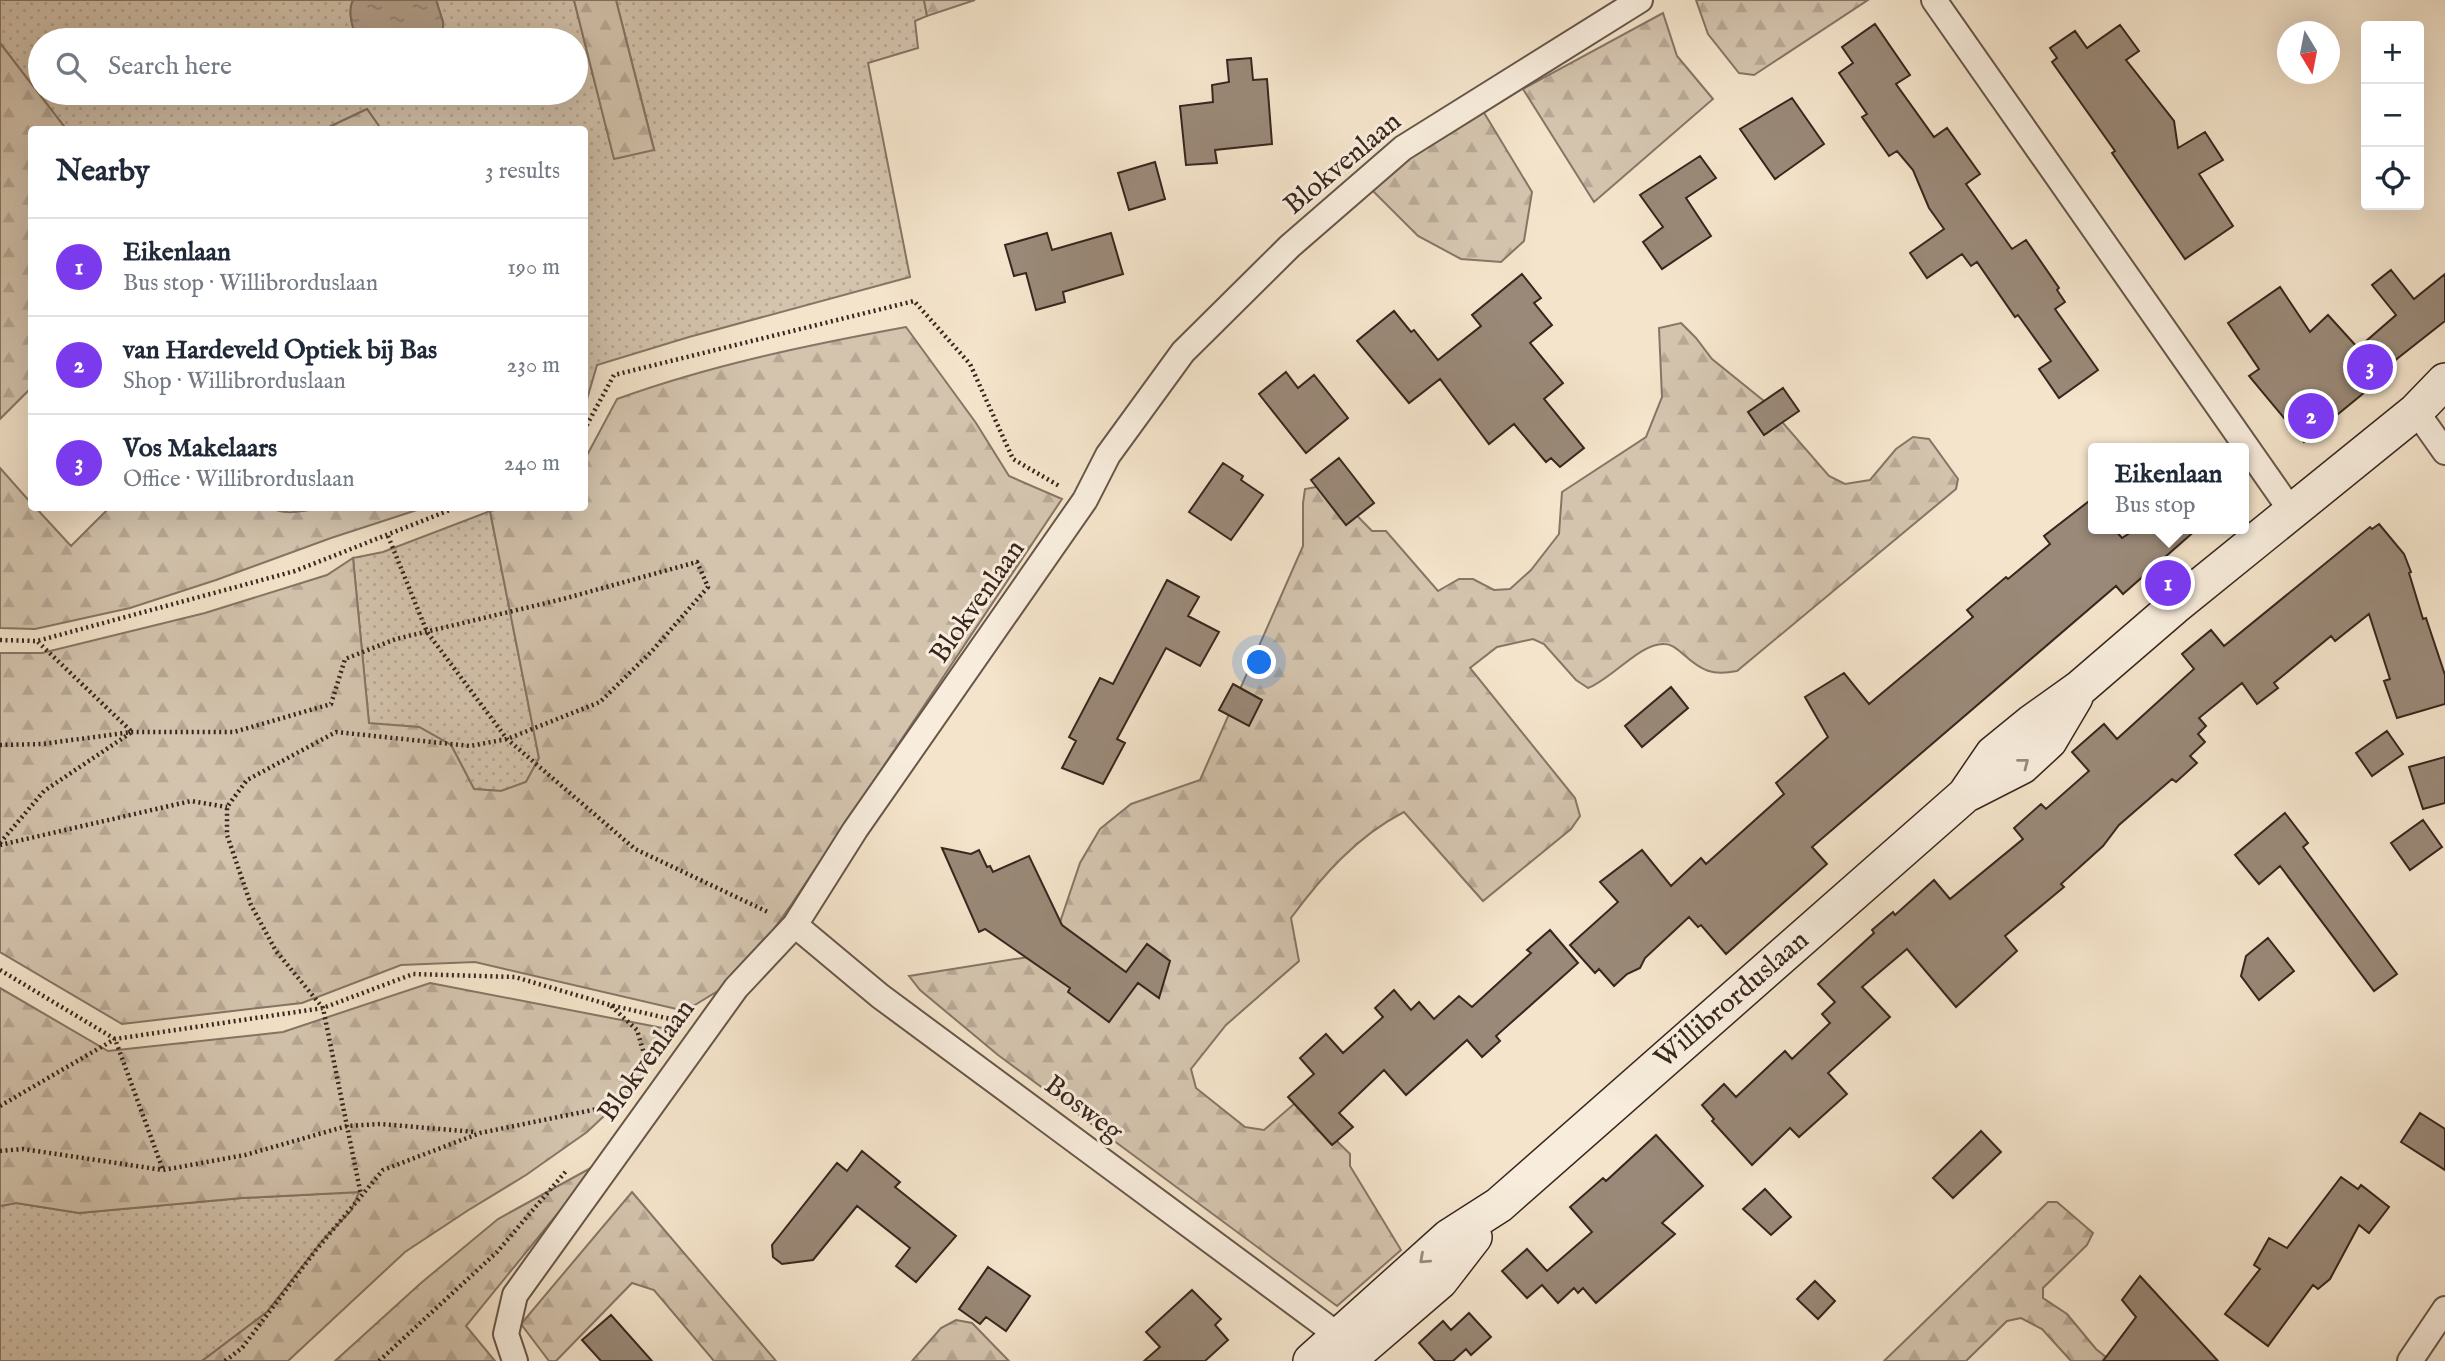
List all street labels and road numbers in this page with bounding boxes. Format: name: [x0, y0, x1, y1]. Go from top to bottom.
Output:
street label: Blokvenlaan: [1277, 105, 1409, 223]
street label: Blokvenlaan: [923, 533, 1033, 670]
street label: Willibrorduslaan: [1648, 923, 1817, 1077]
street label: Blokvenlaan: [591, 993, 703, 1129]
street label: Bosweg: [1037, 1068, 1130, 1150]

